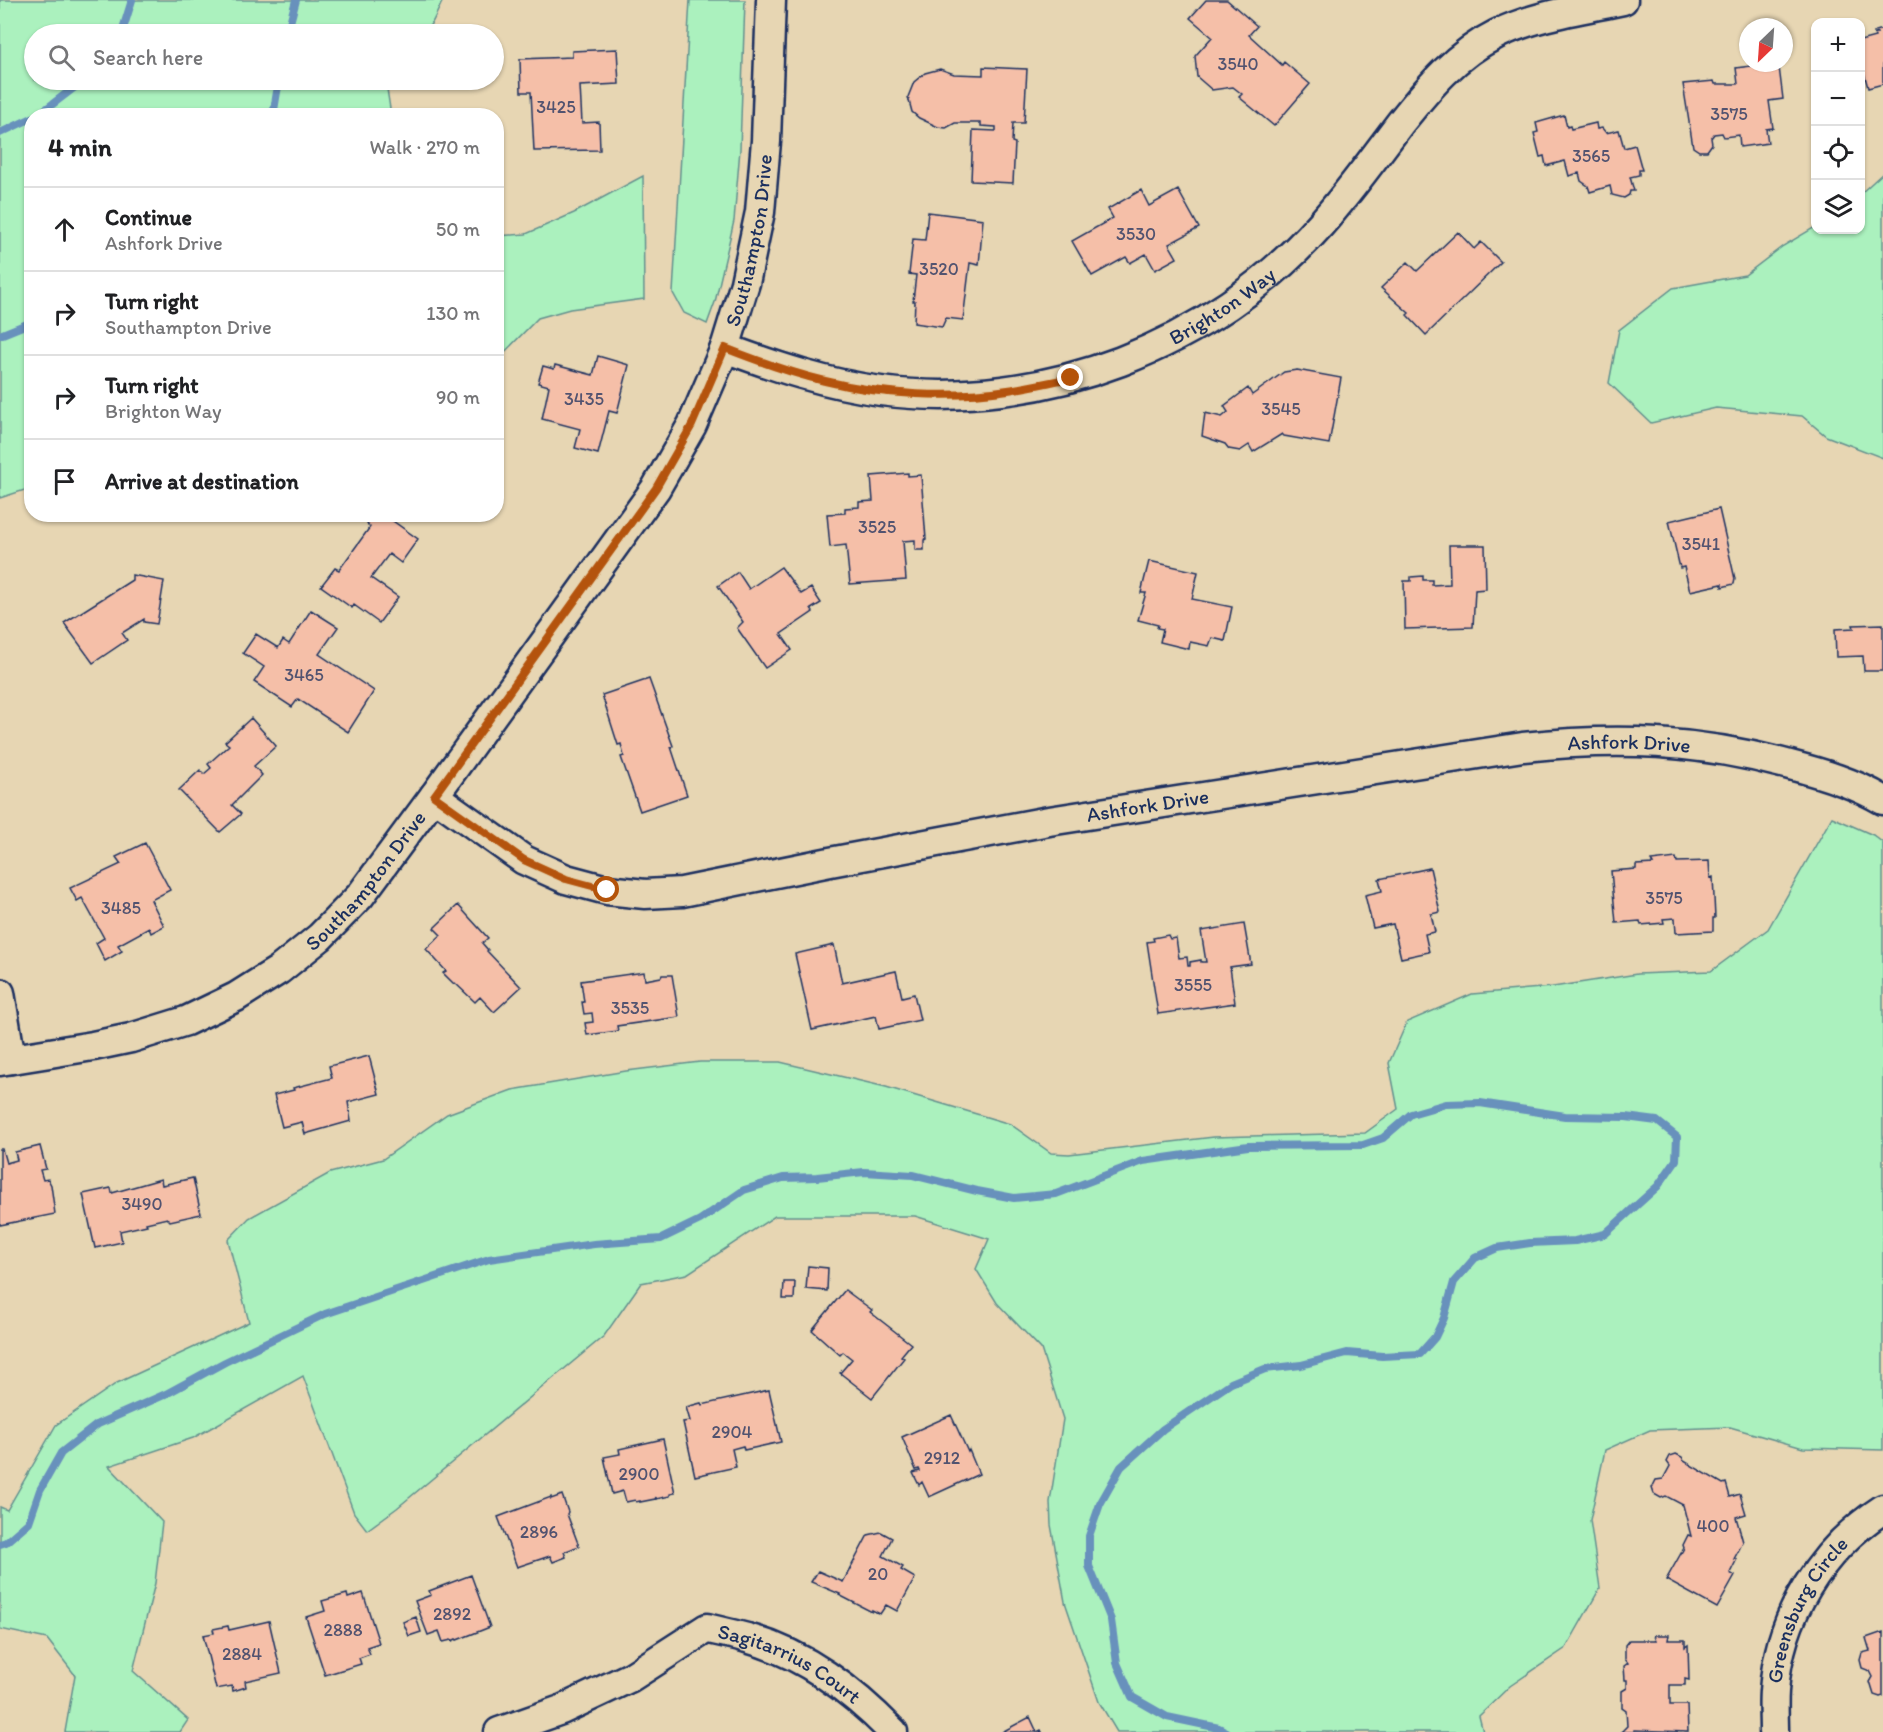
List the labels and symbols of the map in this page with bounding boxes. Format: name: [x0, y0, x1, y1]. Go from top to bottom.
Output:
north arrow: [1739, 18, 1793, 72]
house number: 3540: [1217, 53, 1259, 75]
house number: 3425: [536, 96, 576, 118]
house number: 3575: [1710, 103, 1748, 125]
house number: 3565: [1572, 145, 1610, 167]
street label: Southampton Drive: [719, 153, 777, 329]
house number: 3530: [1116, 223, 1156, 245]
house number: 3520: [919, 258, 959, 280]
street label: Brighton Way: [1165, 262, 1280, 350]
route end: [1057, 364, 1083, 390]
house number: 3435: [564, 388, 604, 410]
house number: 3545: [1261, 398, 1301, 420]
house number: 3525: [858, 516, 896, 538]
house number: 3541: [1682, 533, 1720, 555]
house number: 3465: [284, 664, 324, 686]
street label: Ashfork Drive: [1567, 729, 1692, 758]
street label: Ashfork Drive: [1085, 783, 1211, 827]
street label: Southampton Drive: [300, 806, 431, 956]
route start: [593, 876, 619, 902]
house number: 3575: [1645, 887, 1683, 909]
house number: 3485: [101, 897, 141, 919]
house number: 3555: [1174, 974, 1212, 996]
house number: 3535: [611, 997, 649, 1019]
house number: 3490: [121, 1193, 163, 1215]
house number: 2904: [712, 1421, 753, 1443]
house number: 2912: [924, 1447, 961, 1469]
house number: 2900: [618, 1463, 660, 1485]
house number: 400: [1697, 1515, 1730, 1537]
house number: 2896: [520, 1521, 558, 1543]
street label: Greensburg Circle: [1762, 1531, 1853, 1685]
house number: 20: [868, 1563, 888, 1585]
house number: 2892: [433, 1603, 472, 1625]
street label: Sagitarrius Court: [716, 1618, 866, 1709]
house number: 2888: [323, 1619, 363, 1641]
house number: 2884: [222, 1643, 262, 1665]

